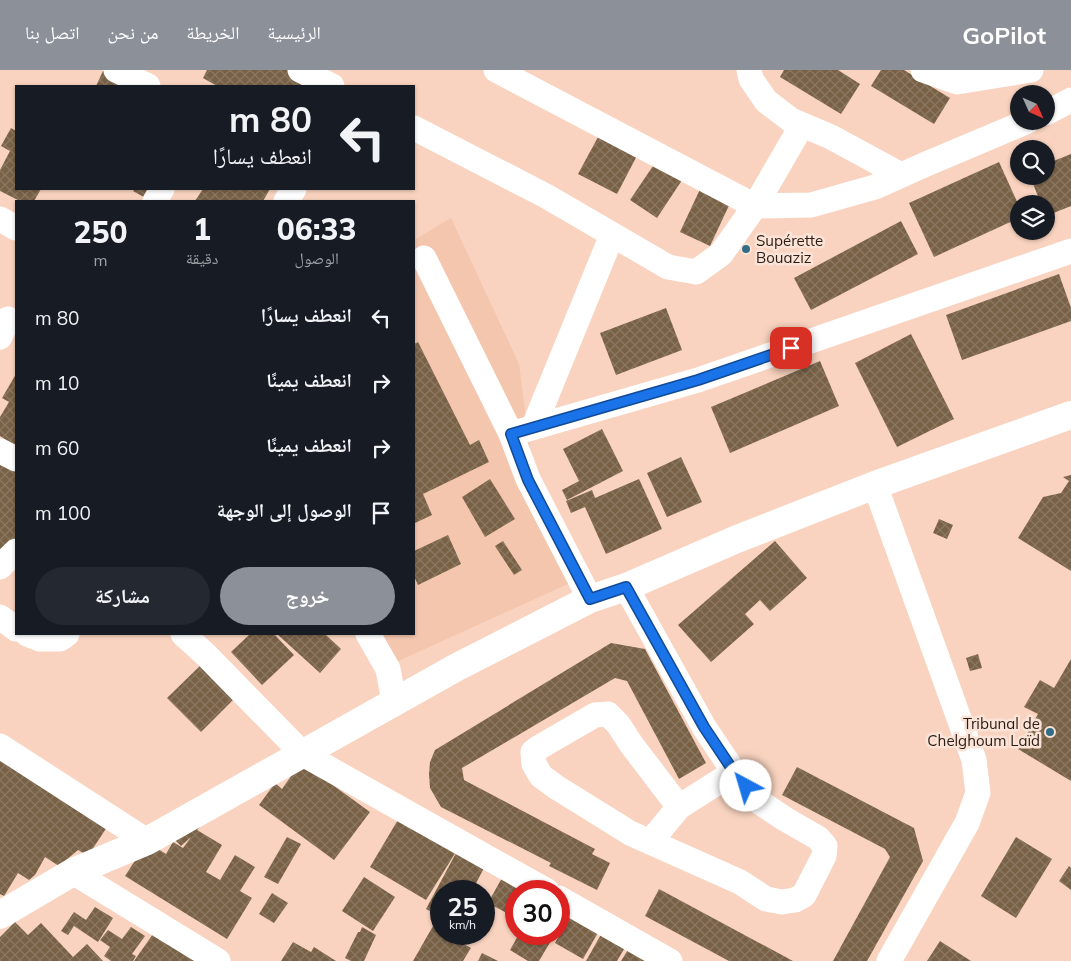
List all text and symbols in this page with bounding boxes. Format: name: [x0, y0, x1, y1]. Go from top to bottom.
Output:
text: GoPilot: [962, 20, 1046, 50]
text: اتصل بنا: [25, 21, 80, 44]
text: من نحن: [108, 21, 158, 44]
text: الخريطة: [186, 21, 239, 44]
text: الرئيسية: [267, 21, 321, 44]
north arrow: [1010, 85, 1055, 130]
map controls: [1010, 85, 1055, 240]
text: 80 m: [229, 97, 312, 141]
icon: left: [330, 105, 395, 170]
button: search: [1010, 140, 1055, 185]
text: انعطف يسارًا: [213, 142, 312, 170]
button: layers: [1010, 195, 1055, 240]
text: 1: [193, 210, 211, 248]
text: 06:33: [277, 210, 357, 248]
text: 250: [73, 213, 127, 251]
place label: Supérette Bouaziz: [756, 231, 823, 267]
marker: Supérette Bouaziz: [740, 243, 752, 255]
text: دقيقة: [186, 248, 218, 268]
text: الوصول: [295, 248, 339, 268]
text: m: [93, 250, 107, 270]
text: انعطف يسارًا: [261, 303, 352, 327]
icon: left: [367, 304, 395, 332]
text: 80 m: [35, 306, 79, 330]
pin: [770, 327, 812, 369]
icon: arrive: [777, 334, 805, 362]
text: انعطف يمينًا: [266, 368, 352, 392]
icon: right: [367, 369, 395, 397]
text: 10 m: [35, 371, 79, 395]
text: انعطف يمينًا: [266, 433, 352, 457]
icon: right: [367, 434, 395, 462]
text: 60 m: [35, 436, 79, 460]
text: الوصول إلى الوجهة: [217, 498, 352, 522]
icon: arrive: [367, 499, 395, 527]
text: 100 m: [35, 501, 91, 525]
button: مشاركة: [35, 567, 210, 625]
button: خروج: [220, 567, 395, 625]
place label: Tribunal de Chelghoum Laïd: [927, 714, 1040, 750]
marker: Tribunal de Chelghoum Laïd: [1044, 726, 1056, 738]
position arrow: [719, 759, 771, 811]
speed limit sign: 30: [505, 880, 570, 945]
text: 25: [447, 891, 478, 922]
text: km/h: [449, 917, 476, 932]

